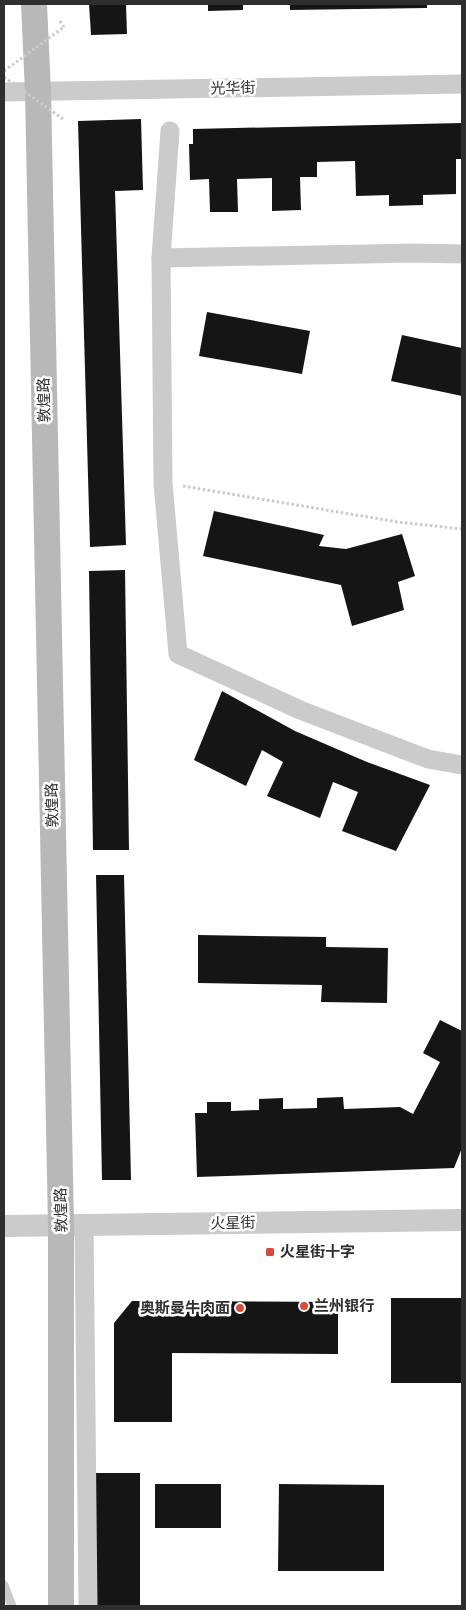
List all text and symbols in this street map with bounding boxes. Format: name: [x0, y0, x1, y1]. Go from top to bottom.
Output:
street label: 光华街: [210, 79, 256, 97]
street label: 敦煌路: [35, 377, 53, 423]
street label: 敦煌路: [43, 782, 61, 828]
street label: 敦煌路: [52, 1187, 70, 1233]
street label: 火星街: [210, 1214, 256, 1232]
place label: 火星街十字: [280, 1243, 355, 1261]
marker: 火星街十字: [264, 1246, 276, 1258]
place label: 兰州银行: [314, 1297, 374, 1315]
place label: 奥斯曼牛肉面: [140, 1299, 230, 1317]
marker: 兰州银行: [298, 1300, 310, 1312]
marker: 奥斯曼牛肉面: [234, 1302, 246, 1314]

